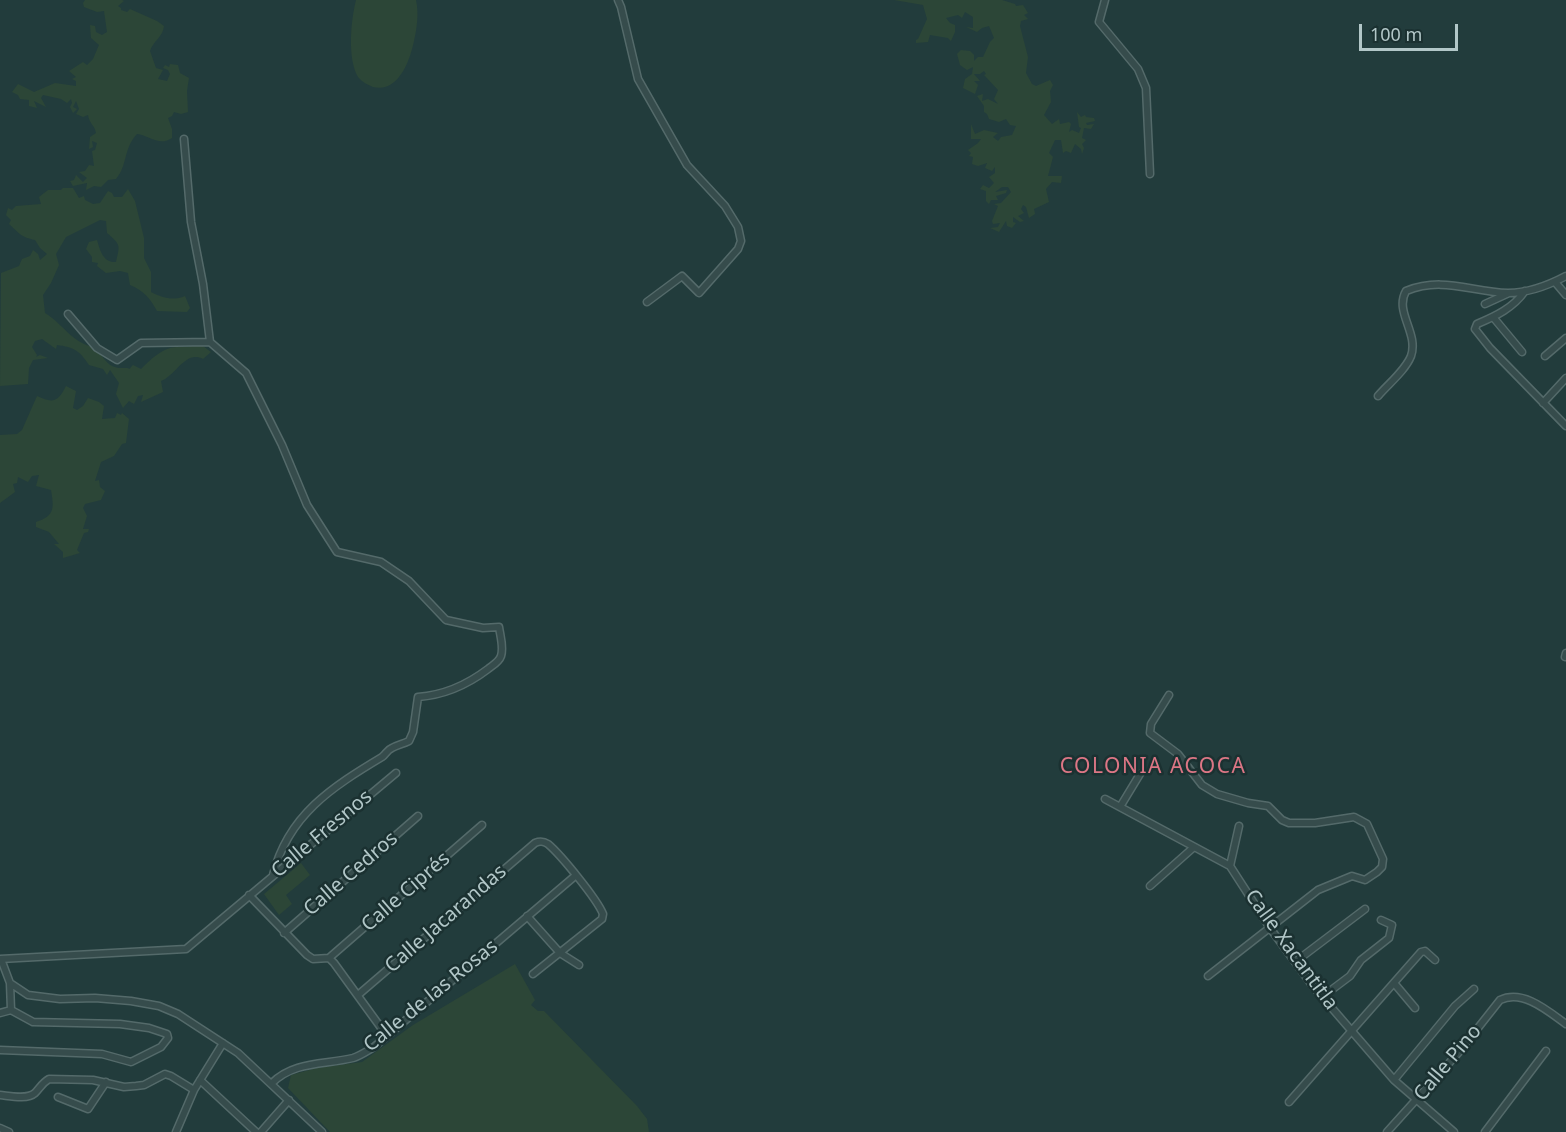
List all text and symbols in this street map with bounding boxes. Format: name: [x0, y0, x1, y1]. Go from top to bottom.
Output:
scale bar: [1362, 12, 1461, 50]
text: 100 m: [1370, 22, 1422, 46]
district label: COLONIA ACOCA: [1060, 754, 1246, 780]
street label: Calle Fresnos: [267, 785, 377, 883]
street label: Calle Cedros: [299, 827, 403, 921]
street label: Calle Ciprés: [357, 847, 455, 937]
street label: Calle Jacarandas: [381, 860, 511, 978]
street label: Calle Xacantitla: [1239, 885, 1343, 1015]
street label: Calle de las Rosas: [359, 935, 503, 1057]
street label: Calle Pino: [1409, 1020, 1487, 1106]

